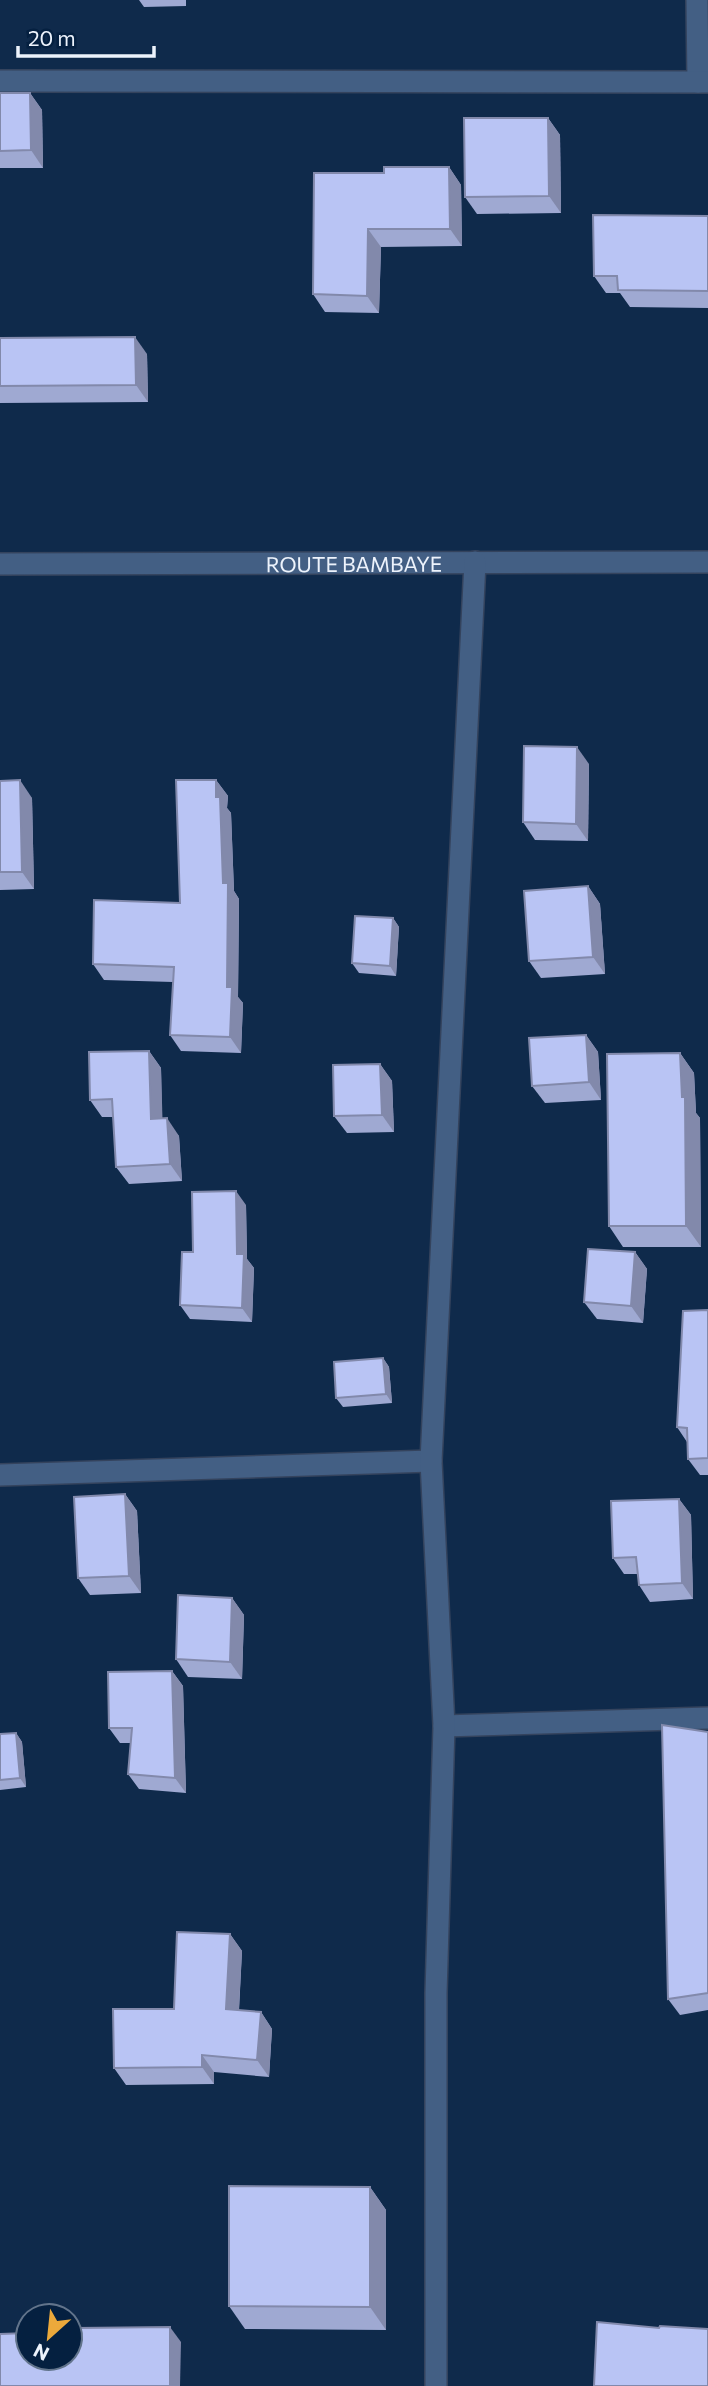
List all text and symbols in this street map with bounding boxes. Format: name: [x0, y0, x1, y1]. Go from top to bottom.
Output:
scale bar: [18, 14, 154, 58]
text: 20 m: [28, 25, 76, 50]
street label: ROUTE BAMBAYE: [266, 550, 442, 576]
north arrow: [14, 2302, 84, 2372]
text: N: [29, 2339, 53, 2366]

